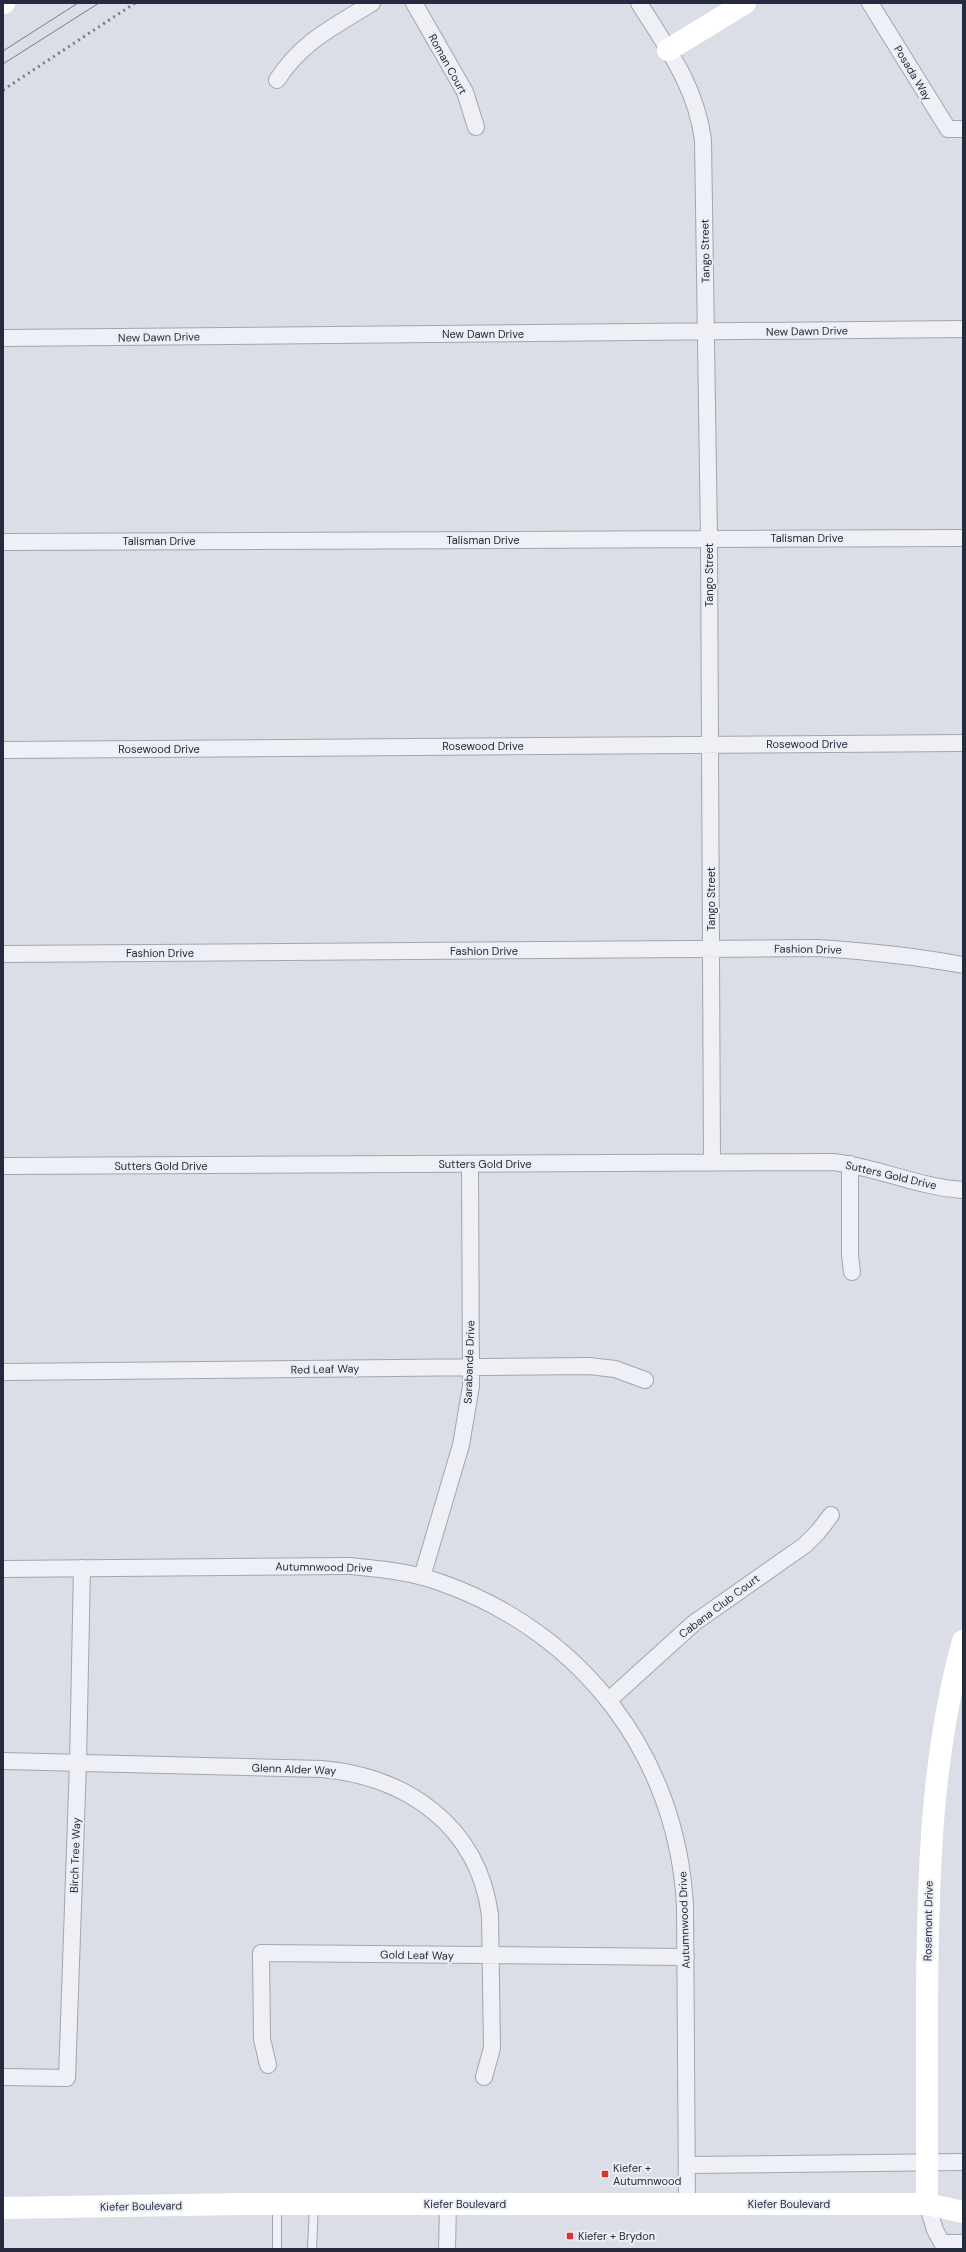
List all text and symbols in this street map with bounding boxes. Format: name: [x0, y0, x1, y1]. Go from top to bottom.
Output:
street label: Roman Court: [426, 31, 470, 97]
street label: Posada Way: [891, 43, 935, 103]
street label: Tango Street: [697, 219, 713, 283]
street label: New Dawn Drive: [766, 323, 848, 339]
street label: New Dawn Drive: [442, 327, 524, 341]
street label: New Dawn Drive: [118, 329, 200, 345]
street label: Talisman Drive: [770, 531, 844, 545]
street label: Talisman Drive: [446, 533, 520, 547]
street label: Talisman Drive: [122, 534, 196, 548]
street label: Tango Street: [702, 543, 716, 607]
street label: Rosewood Drive: [766, 737, 848, 751]
street label: Rosewood Drive: [442, 739, 524, 753]
street label: Rosewood Drive: [118, 742, 200, 756]
street label: Tango Street: [704, 867, 718, 931]
street label: Fashion Drive: [774, 941, 842, 957]
street label: Fashion Drive: [450, 944, 518, 958]
street label: Fashion Drive: [126, 946, 194, 960]
street label: Sutters Gold Drive: [438, 1157, 532, 1171]
street label: Sutters Gold Drive: [844, 1158, 938, 1192]
street label: Sutters Gold Drive: [114, 1159, 208, 1173]
street label: Sarabande Drive: [461, 1320, 477, 1404]
street label: Red Leaf Way: [290, 1361, 360, 1377]
street label: Autumnwood Drive: [275, 1559, 373, 1575]
street label: Cabana Club Court: [676, 1571, 762, 1641]
street label: Glenn Alder Way: [252, 1761, 336, 1777]
street label: Birch Tree Way: [67, 1817, 83, 1893]
street label: Autumnwood Drive: [675, 1871, 693, 1969]
street label: Rosemont Drive: [920, 1881, 936, 1961]
street label: Gold Leaf Way: [380, 1947, 454, 1963]
place label: Kiefer + Autumnwood: [613, 2161, 681, 2188]
marker: Kiefer + Autumnwood: [600, 2169, 610, 2179]
street label: Kiefer Boulevard: [424, 2197, 506, 2211]
street label: Kiefer Boulevard: [748, 2197, 830, 2211]
street label: Kiefer Boulevard: [100, 2198, 182, 2214]
place label: Kiefer + Brydon: [578, 2229, 655, 2243]
marker: Kiefer + Brydon: [565, 2231, 575, 2241]

